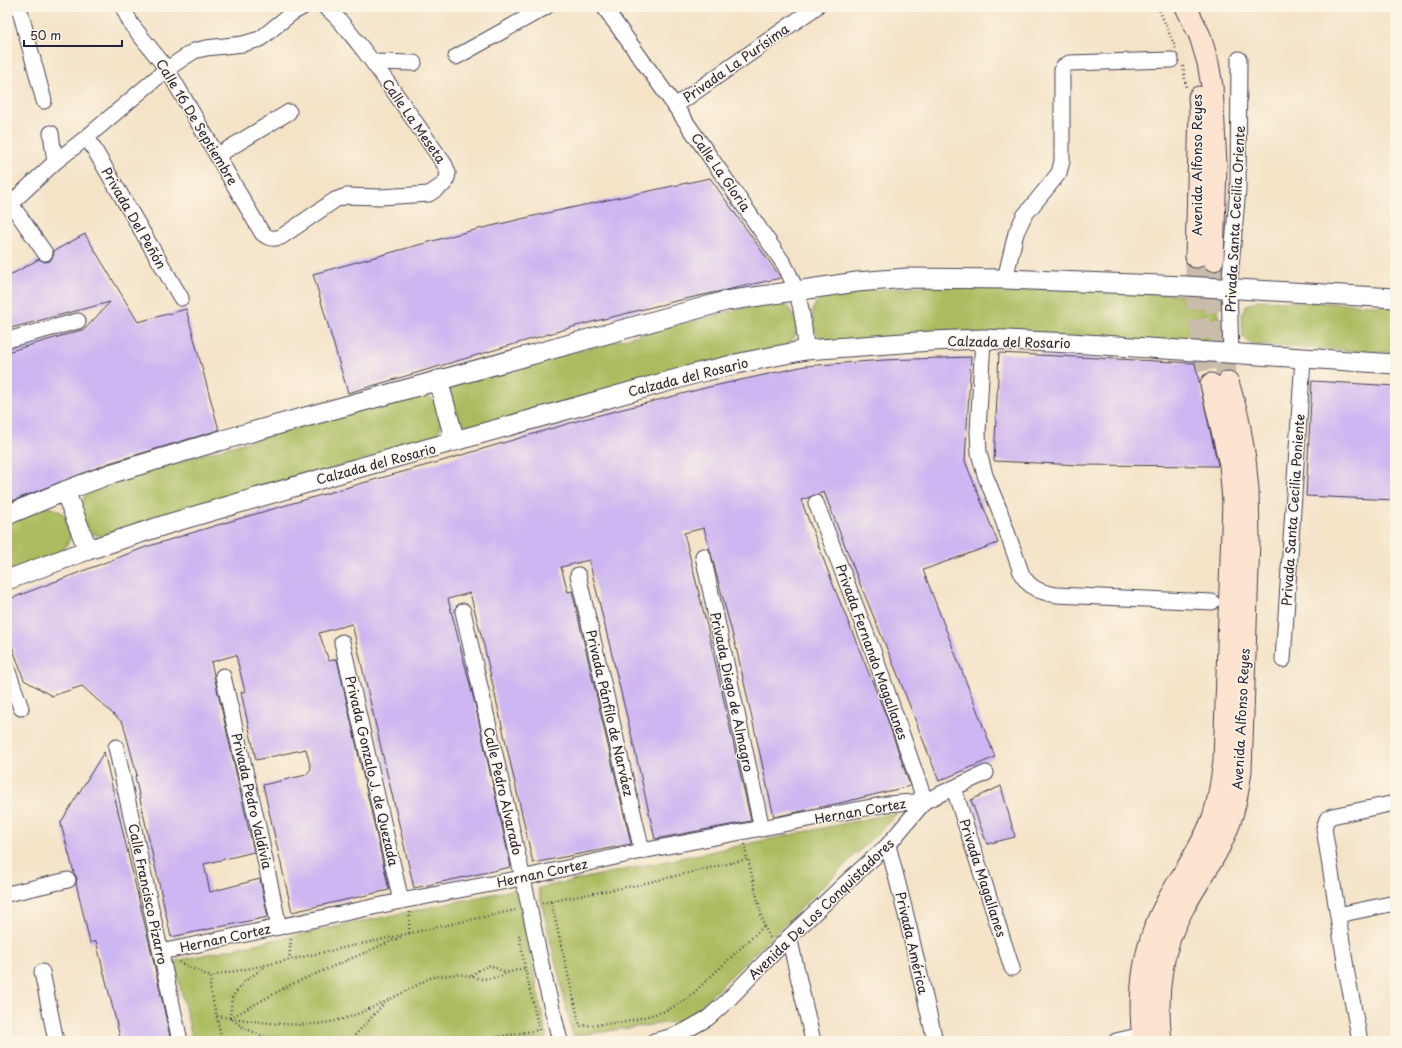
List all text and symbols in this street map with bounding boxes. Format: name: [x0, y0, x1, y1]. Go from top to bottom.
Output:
street label: Privada La Purísima: [679, 18, 793, 106]
scale bar: [24, 22, 122, 48]
text: 50 m: [30, 26, 61, 44]
street label: Calle 16 De Septiembre: [152, 55, 243, 188]
street label: Calle La Meseta: [378, 75, 451, 168]
street label: Avenida Alfonso Reyes: [1187, 94, 1206, 236]
street label: Privada Santa Cecilia Oriente: [1220, 125, 1249, 313]
street label: Calle La Gloria: [687, 129, 756, 216]
street label: Privada Del Peñón: [98, 164, 171, 272]
street label: Calzada del Rosario: [947, 331, 1071, 352]
street label: Calzada del Rosario: [626, 352, 750, 401]
street label: Privada Santa Cecilia Poniente: [1276, 413, 1309, 606]
street label: Calzada del Rosario: [314, 438, 438, 489]
street label: Privada Fernando Magallanes: [832, 561, 913, 742]
street label: Privada Diego de Almagro: [706, 610, 759, 773]
street label: Privada Pánfilo de Narváez: [582, 628, 639, 798]
street label: Avenida Alfonso Reyes: [1227, 648, 1254, 790]
street label: Privada Gonzalo J. de Quezada: [341, 674, 404, 869]
street label: Calle Pedro Alvarado: [480, 725, 527, 857]
street label: Privada Pedro Valdivia: [228, 731, 278, 872]
street label: Hernan Cortez: [813, 793, 907, 828]
street label: Privada Magallanes: [955, 816, 1012, 939]
street label: Calle Francisco Pizarro: [124, 822, 173, 966]
street label: Avenida De Los Conquistadores: [744, 834, 898, 983]
street label: Hernan Cortez: [495, 854, 589, 891]
street label: Privada América: [891, 890, 934, 996]
street label: Hernan Cortez: [178, 919, 272, 956]

